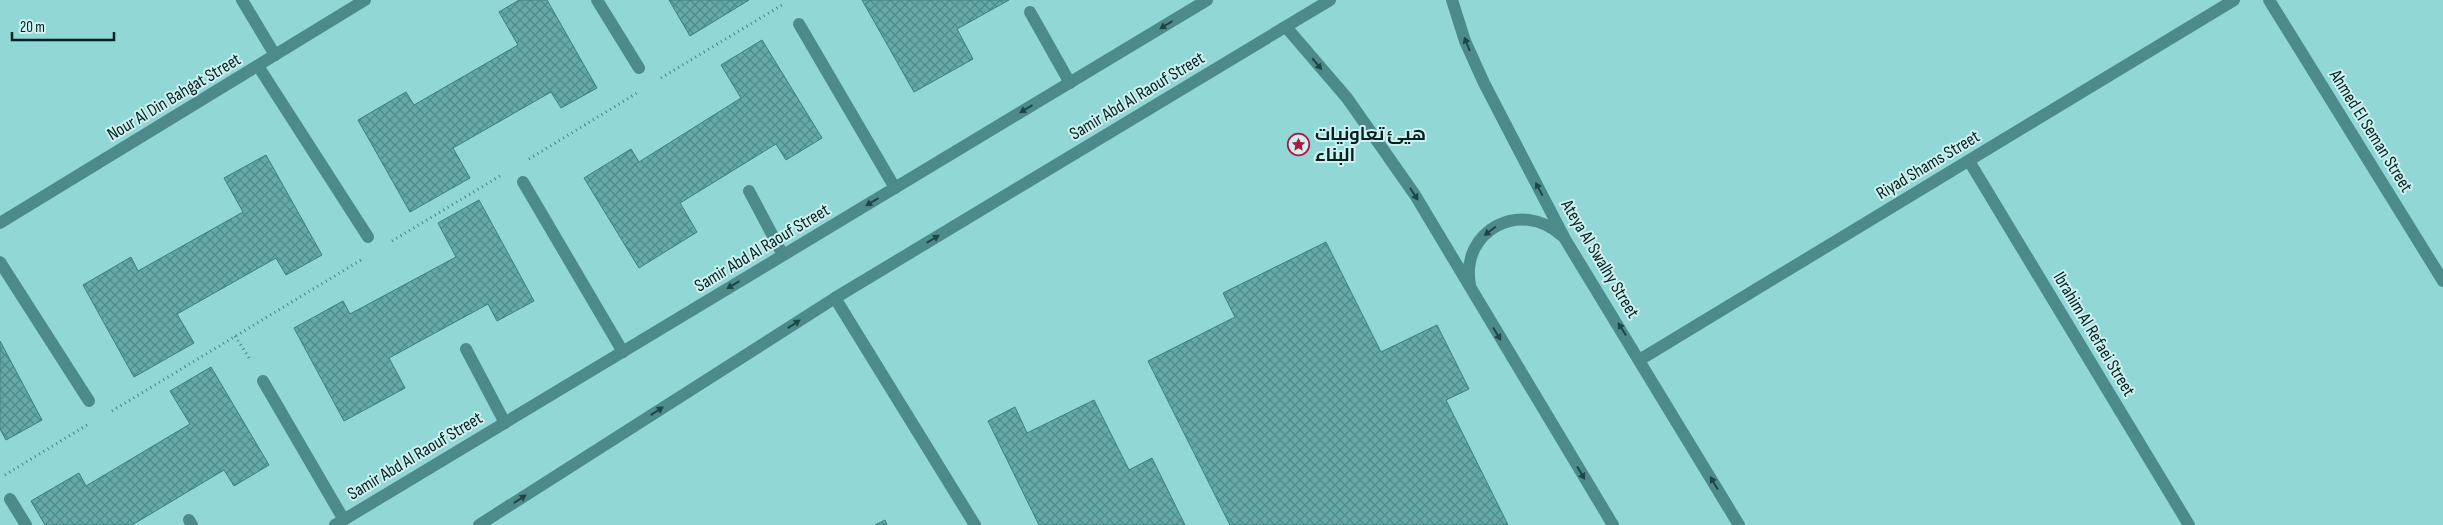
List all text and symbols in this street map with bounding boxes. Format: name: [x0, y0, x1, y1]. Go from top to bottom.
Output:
scale bar: [12, 10, 115, 42]
text: 20 m: [20, 18, 45, 37]
one-way arrow: [1159, 21, 1172, 30]
one-way arrow: [1463, 36, 1471, 51]
street label: Samir Abd Al Raouf Street: [1066, 47, 1209, 145]
street label: Nour Al Din Bahgat Street: [103, 49, 245, 145]
one-way arrow: [1312, 57, 1323, 70]
street label: Ahmed El Seman Street: [2324, 65, 2417, 197]
one-way arrow: [1020, 104, 1033, 113]
place label: هيئ تعاونيات البناء: [1315, 124, 1426, 166]
street label: Riyad Shams Street: [1873, 126, 1984, 204]
place icon: هيئ تعاونيات البناء: [1287, 132, 1311, 156]
one-way arrow: [1535, 182, 1543, 196]
one-way arrow: [1409, 187, 1419, 201]
street label: Ateya Al Swalhy Street: [1556, 195, 1644, 322]
one-way arrow: [866, 197, 879, 206]
street label: Samir Abd Al Raouf Street: [691, 199, 834, 297]
one-way arrow: [1484, 226, 1497, 236]
one-way arrow: [926, 234, 939, 243]
street label: Ibrahim Al Refaei Street: [2049, 268, 2140, 400]
one-way arrow: [726, 281, 739, 290]
one-way arrow: [787, 319, 801, 328]
one-way arrow: [1617, 322, 1626, 336]
one-way arrow: [1493, 327, 1502, 340]
street label: Samir Abd Al Raouf Street: [344, 407, 487, 505]
one-way arrow: [651, 407, 664, 416]
one-way arrow: [1577, 466, 1586, 479]
one-way arrow: [1710, 477, 1719, 490]
one-way arrow: [514, 494, 527, 503]

